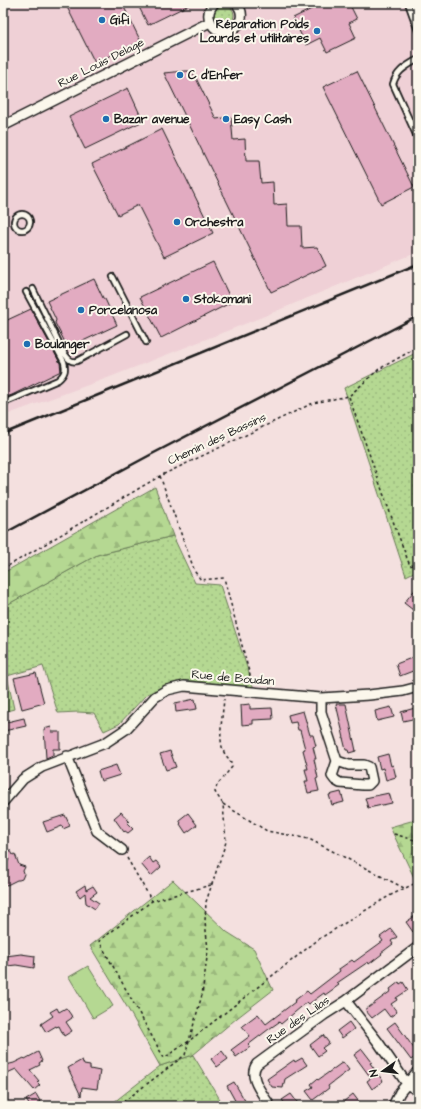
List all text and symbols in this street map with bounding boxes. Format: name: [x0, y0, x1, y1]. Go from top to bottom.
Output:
place label: Gifi: [110, 12, 129, 29]
marker: Gifi: [97, 15, 107, 25]
place label: Réparation Poids Lourds et utilitaires: [200, 16, 309, 47]
marker: Réparation Poids Lourds et utilitaires: [312, 26, 322, 36]
street label: Rue Louis Delage: [55, 34, 148, 93]
place label: C d'Enfer: [188, 67, 243, 84]
marker: C d'Enfer: [175, 70, 185, 80]
place label: Bazar avenue: [114, 111, 190, 128]
place label: Easy Cash: [234, 111, 292, 129]
marker: Bazar avenue: [101, 114, 111, 124]
marker: Easy Cash: [221, 114, 231, 124]
place label: Orchestra: [185, 214, 244, 231]
marker: Orchestra: [172, 217, 182, 227]
place label: Stokomani: [193, 291, 251, 308]
marker: Stokomani: [181, 294, 191, 304]
place label: Porcelanosa: [89, 302, 158, 319]
marker: Porcelanosa: [76, 305, 86, 315]
place label: Boulanger: [35, 336, 90, 355]
marker: Boulanger: [22, 339, 32, 349]
street label: Chemin des Bassins: [165, 409, 269, 469]
street label: Rue de Boudan: [191, 666, 275, 690]
street label: Rue des Lilas: [263, 992, 333, 1048]
north arrow: [363, 1051, 403, 1091]
text: N: [366, 1068, 382, 1078]

